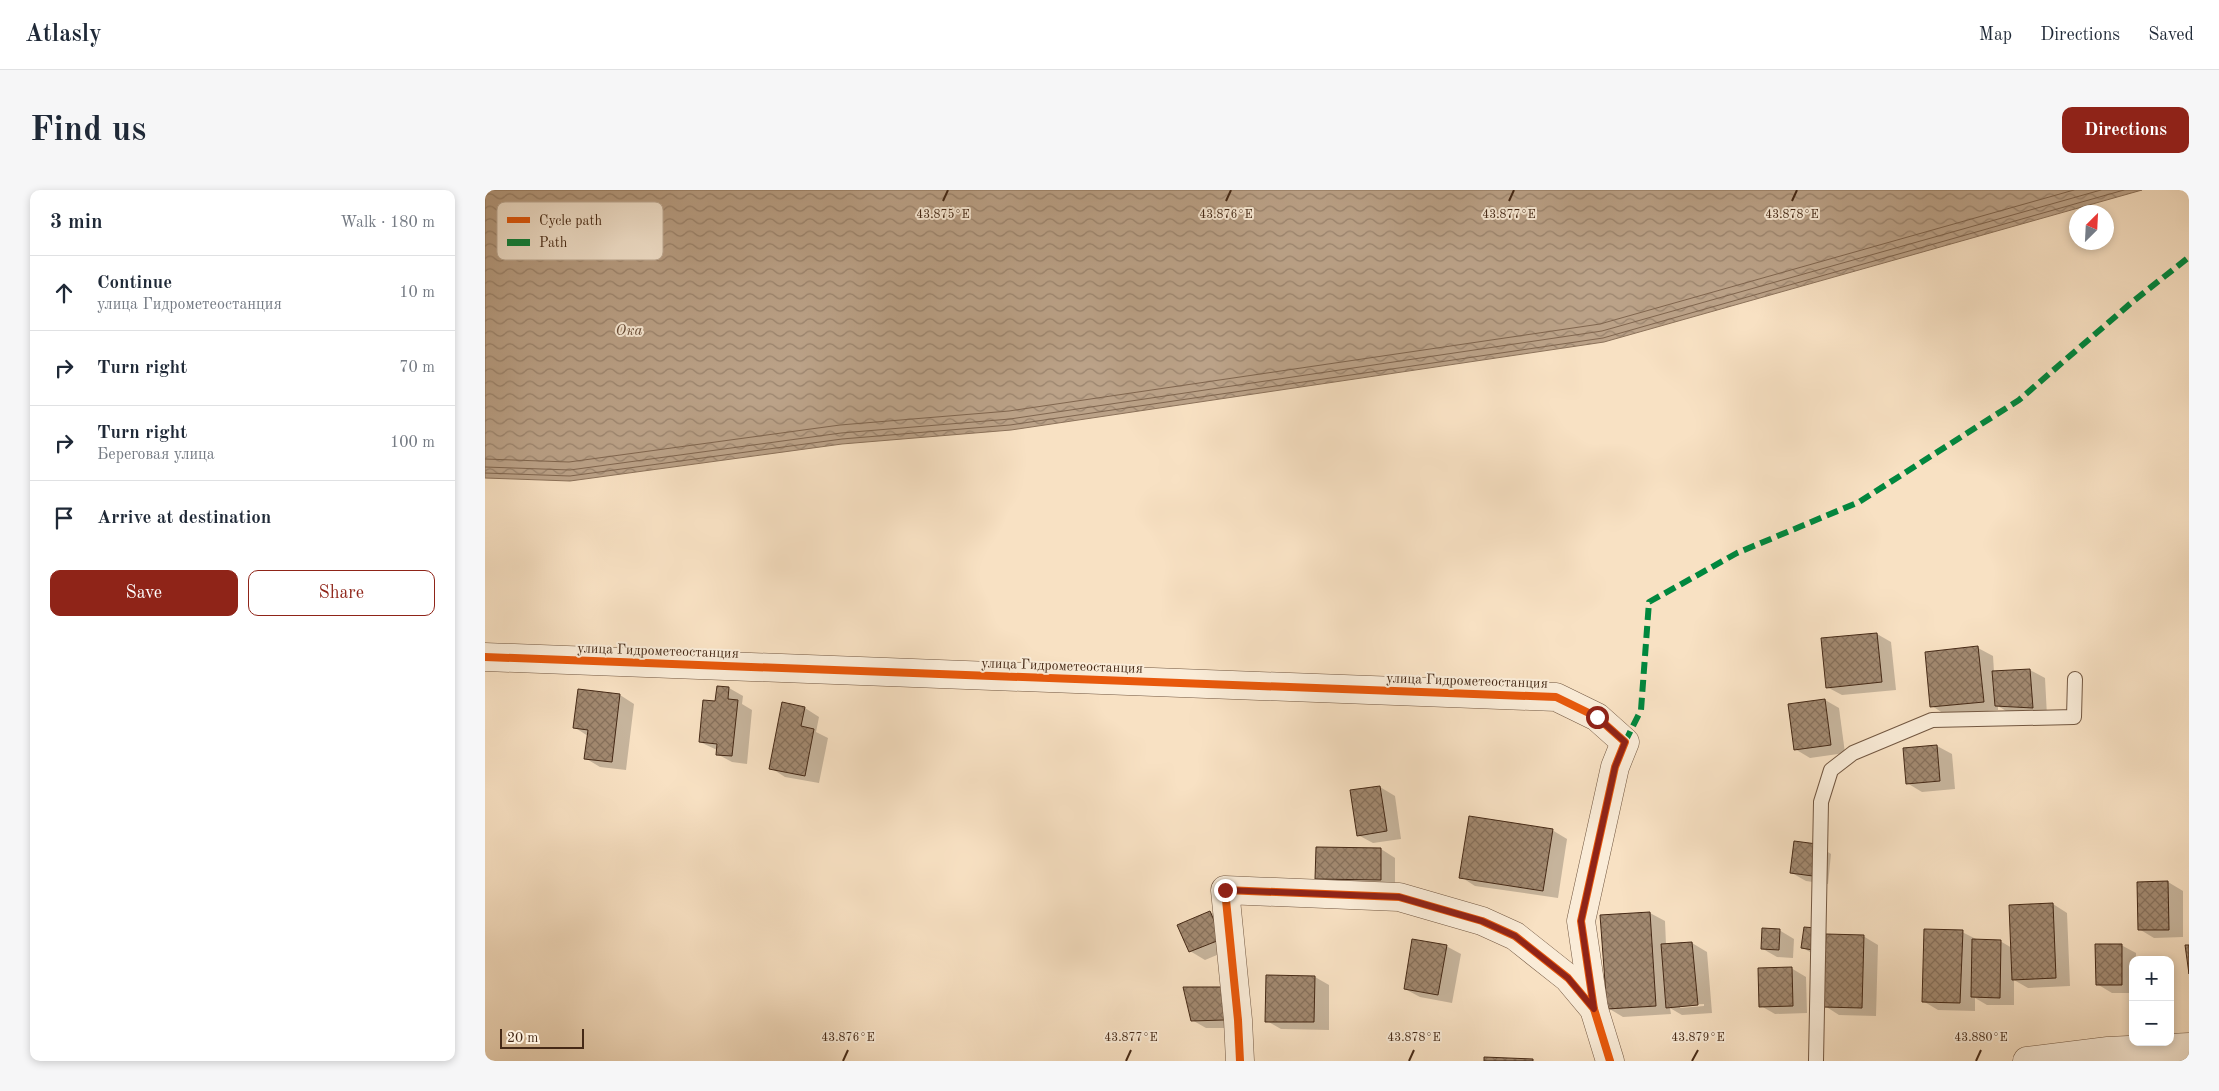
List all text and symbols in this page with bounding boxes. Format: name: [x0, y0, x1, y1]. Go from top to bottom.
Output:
text: Atlasly: [25, 23, 102, 47]
text: Map: [1979, 26, 2012, 44]
text: Directions: [2040, 26, 2120, 44]
text: Saved: [2148, 26, 2194, 44]
button: Directions: [2062, 107, 2189, 153]
text: Find us: [30, 113, 146, 148]
legend: [497, 202, 663, 260]
north arrow: [2069, 205, 2114, 250]
text: 43.875°E: [916, 208, 970, 221]
text: 43.876°E: [1199, 209, 1253, 221]
text: 43.877°E: [1482, 209, 1536, 221]
text: 43.878°E: [1765, 209, 1819, 221]
text: 3 min: [50, 212, 103, 233]
text: Cycle path: [539, 214, 602, 228]
text: Walk · 180 m: [340, 215, 435, 231]
text: Path: [539, 236, 568, 250]
text: Continue: [97, 274, 172, 293]
icon: ahead: [50, 279, 78, 307]
text: 10 m: [399, 285, 435, 301]
text: улица Гидрометеостанция: [97, 297, 282, 313]
water label: Ока: [616, 324, 642, 339]
icon: right: [50, 354, 78, 382]
text: Turn right: [97, 359, 187, 378]
text: 70 m: [399, 360, 435, 376]
text: Turn right: [97, 424, 187, 443]
icon: right: [50, 429, 78, 457]
text: 100 m: [390, 435, 435, 451]
text: Береговая улица: [97, 447, 215, 463]
icon: arrive: [50, 504, 78, 532]
text: Arrive at destination: [97, 509, 271, 528]
button: Save: [50, 570, 238, 616]
button: Share: [248, 570, 435, 616]
street label: улица Гидрометеостанция: [577, 641, 739, 661]
street label: улица Гидрометеостанция: [981, 656, 1143, 676]
street label: улица Гидрометеостанция: [1386, 671, 1548, 691]
route start: [1586, 706, 1609, 729]
route end: [1214, 879, 1237, 902]
map controls: [2129, 956, 2174, 1046]
button: +: [2129, 956, 2174, 1001]
button: −: [2129, 1001, 2174, 1046]
scale bar: [500, 1026, 584, 1049]
text: 20 m: [507, 1031, 538, 1045]
text: 43.876°E: [821, 1032, 875, 1044]
text: 43.877°E: [1104, 1032, 1158, 1044]
text: 43.878°E: [1387, 1032, 1441, 1044]
text: 43.879°E: [1671, 1032, 1725, 1044]
text: 43.880°E: [1954, 1032, 2008, 1044]

